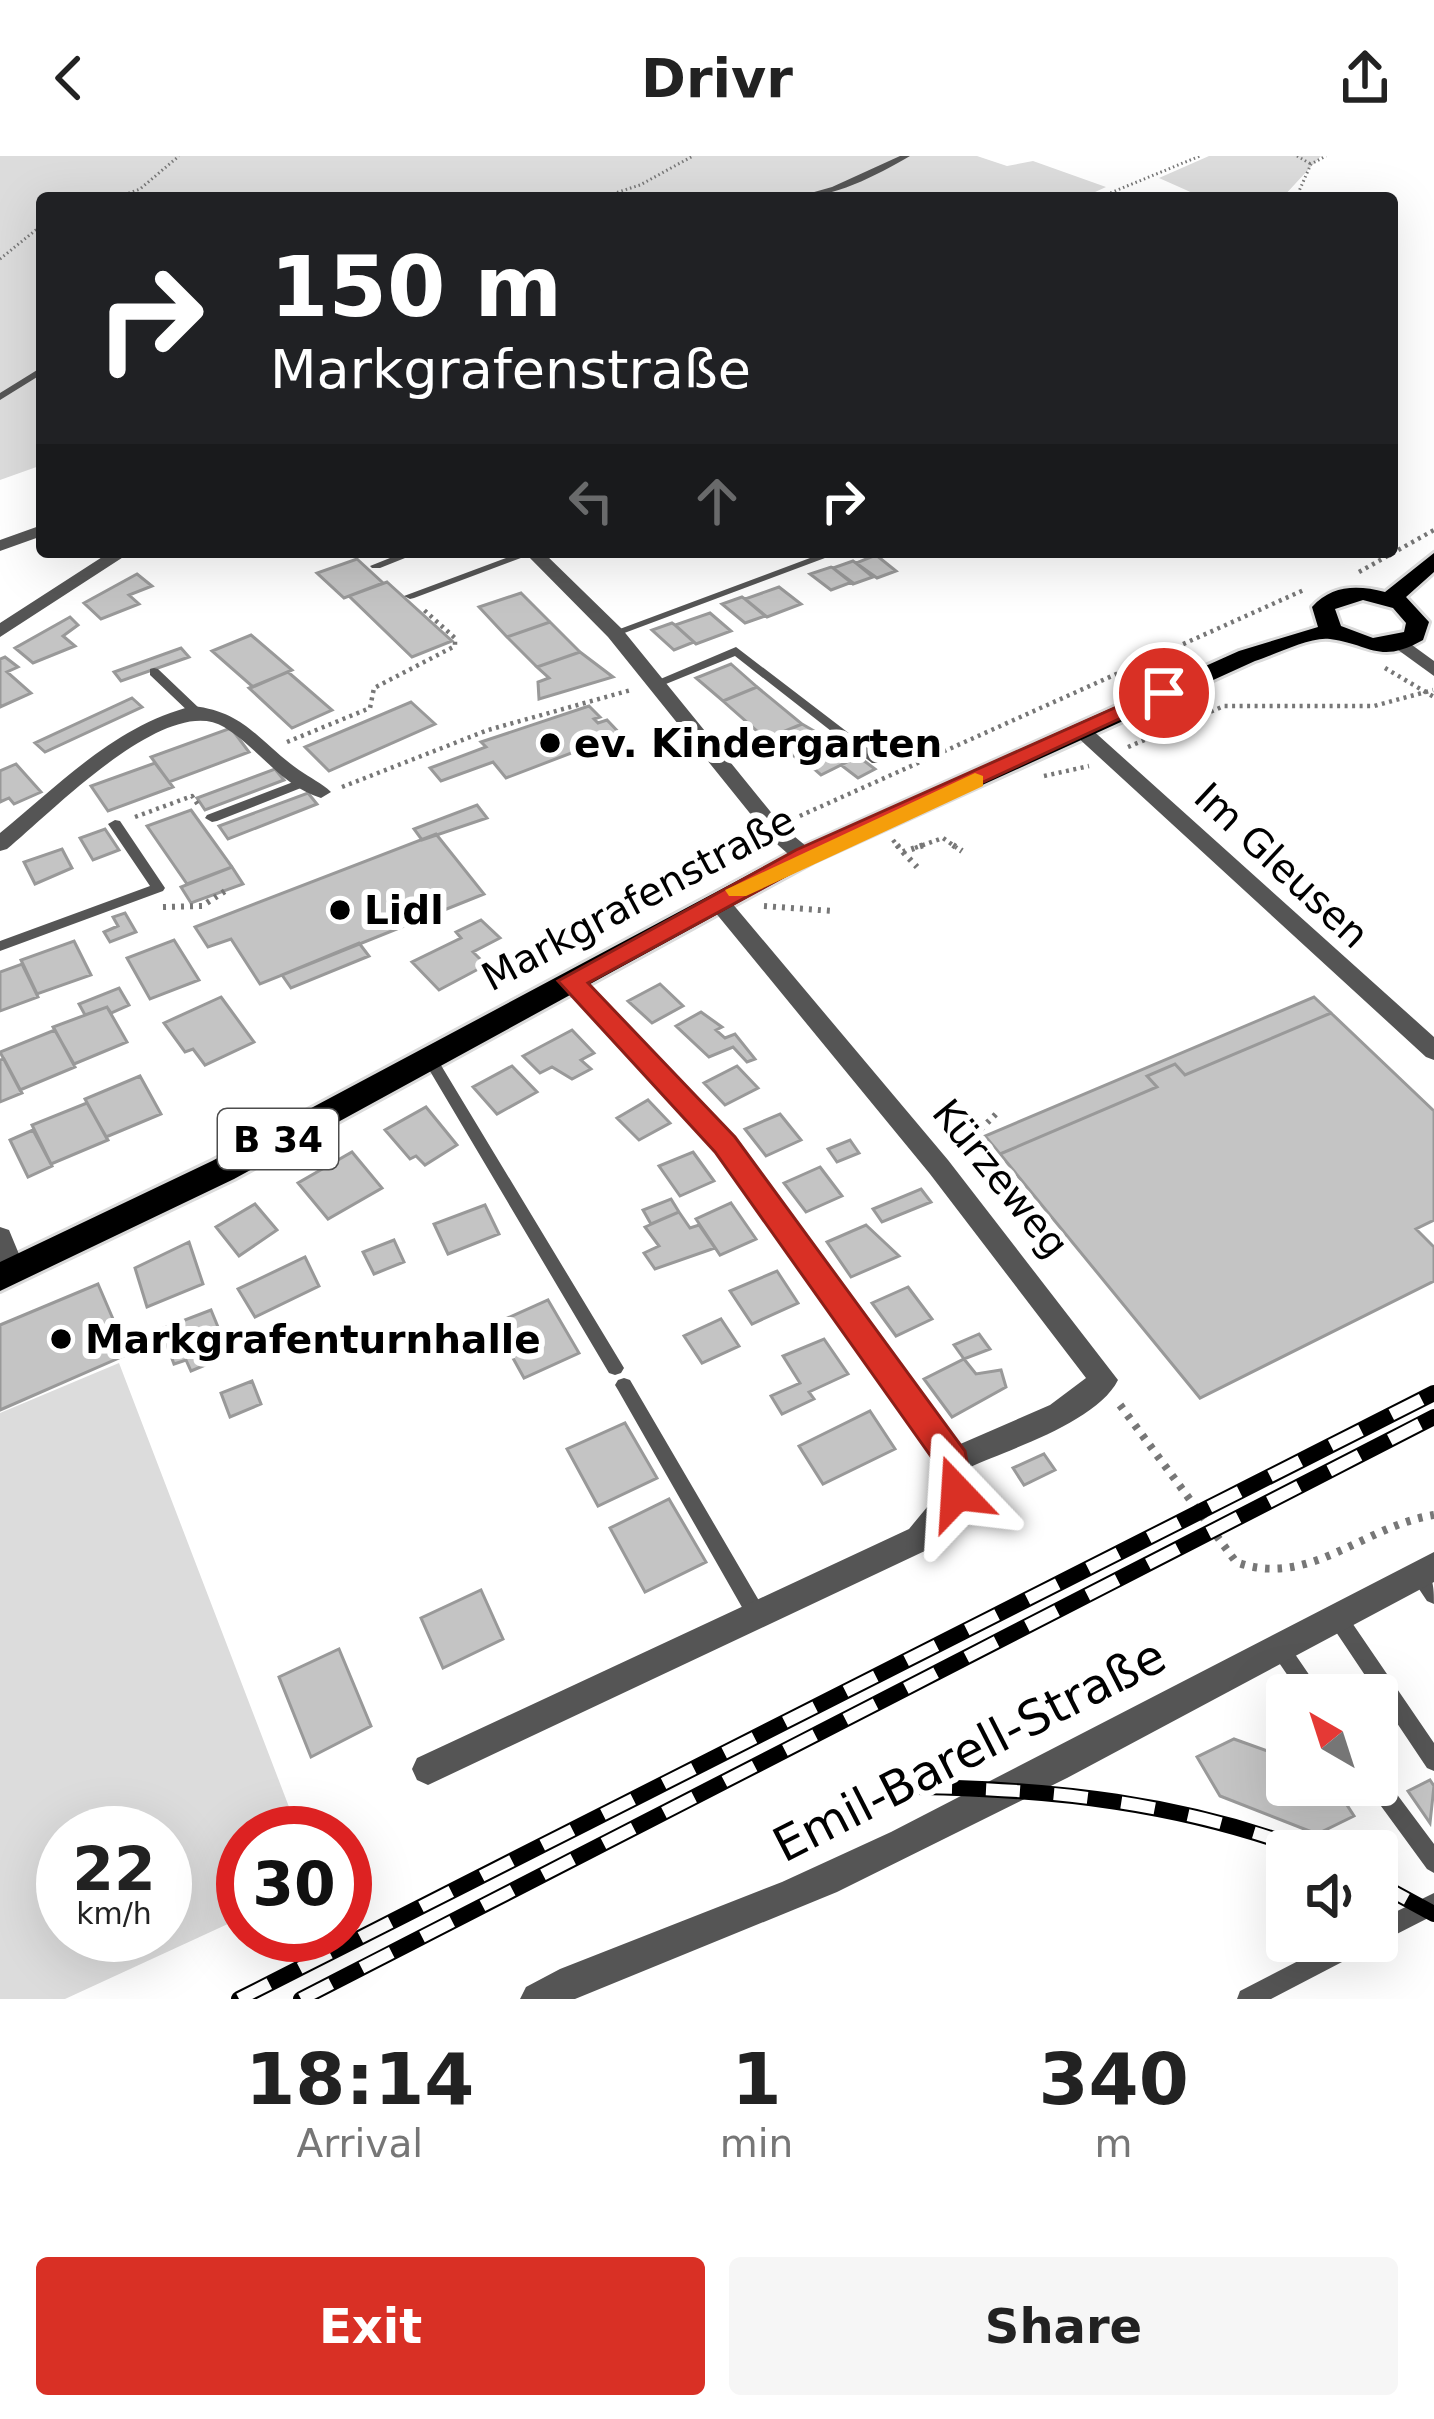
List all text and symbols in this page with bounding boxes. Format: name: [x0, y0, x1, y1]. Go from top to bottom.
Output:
icon: back: [36, 45, 102, 111]
icon: share: [1332, 45, 1398, 111]
text: Drivr: [641, 47, 793, 110]
text: 150 m: [270, 238, 562, 336]
icon: right: [72, 240, 228, 396]
text: Markgrafenstraße: [270, 338, 751, 401]
icon: left: [558, 468, 624, 534]
icon: ahead: [684, 468, 750, 534]
icon: right: [810, 468, 876, 534]
pin: [1113, 642, 1215, 744]
icon: arrive: [1131, 660, 1197, 726]
place label: ev. Kindergarten: [574, 721, 942, 766]
marker: ev. Kindergarten: [537, 730, 563, 756]
street label: Im Gleusen: [1186, 774, 1378, 957]
street label: Markgrafenstraße: [474, 797, 802, 1000]
place label: Lidl: [364, 888, 444, 933]
marker: Lidl: [327, 897, 353, 923]
street label: Kürzeweg: [923, 1091, 1078, 1266]
road number: B 34: [218, 1109, 338, 1169]
place label: Markgrafenturnhalle: [85, 1317, 541, 1362]
marker: Markgrafenturnhalle: [48, 1326, 74, 1352]
position arrow: [894, 1430, 1020, 1556]
street label: Emil-Barell-Straße: [764, 1627, 1174, 1873]
north arrow: [1266, 1674, 1398, 1806]
map controls: [1266, 1674, 1398, 1962]
speed limit sign: 30: [216, 1806, 372, 1962]
button: sound: [1266, 1830, 1398, 1962]
text: 22: [72, 1834, 156, 1904]
text: km/h: [76, 1896, 152, 1931]
text: 18:14: [245, 2037, 474, 2121]
text: 1: [731, 2037, 781, 2121]
text: 340: [1038, 2037, 1189, 2121]
text: Arrival: [296, 2121, 423, 2166]
text: min: [720, 2121, 793, 2166]
text: m: [1095, 2121, 1133, 2166]
button: Exit: [36, 2257, 705, 2395]
button: Share: [729, 2257, 1398, 2395]

